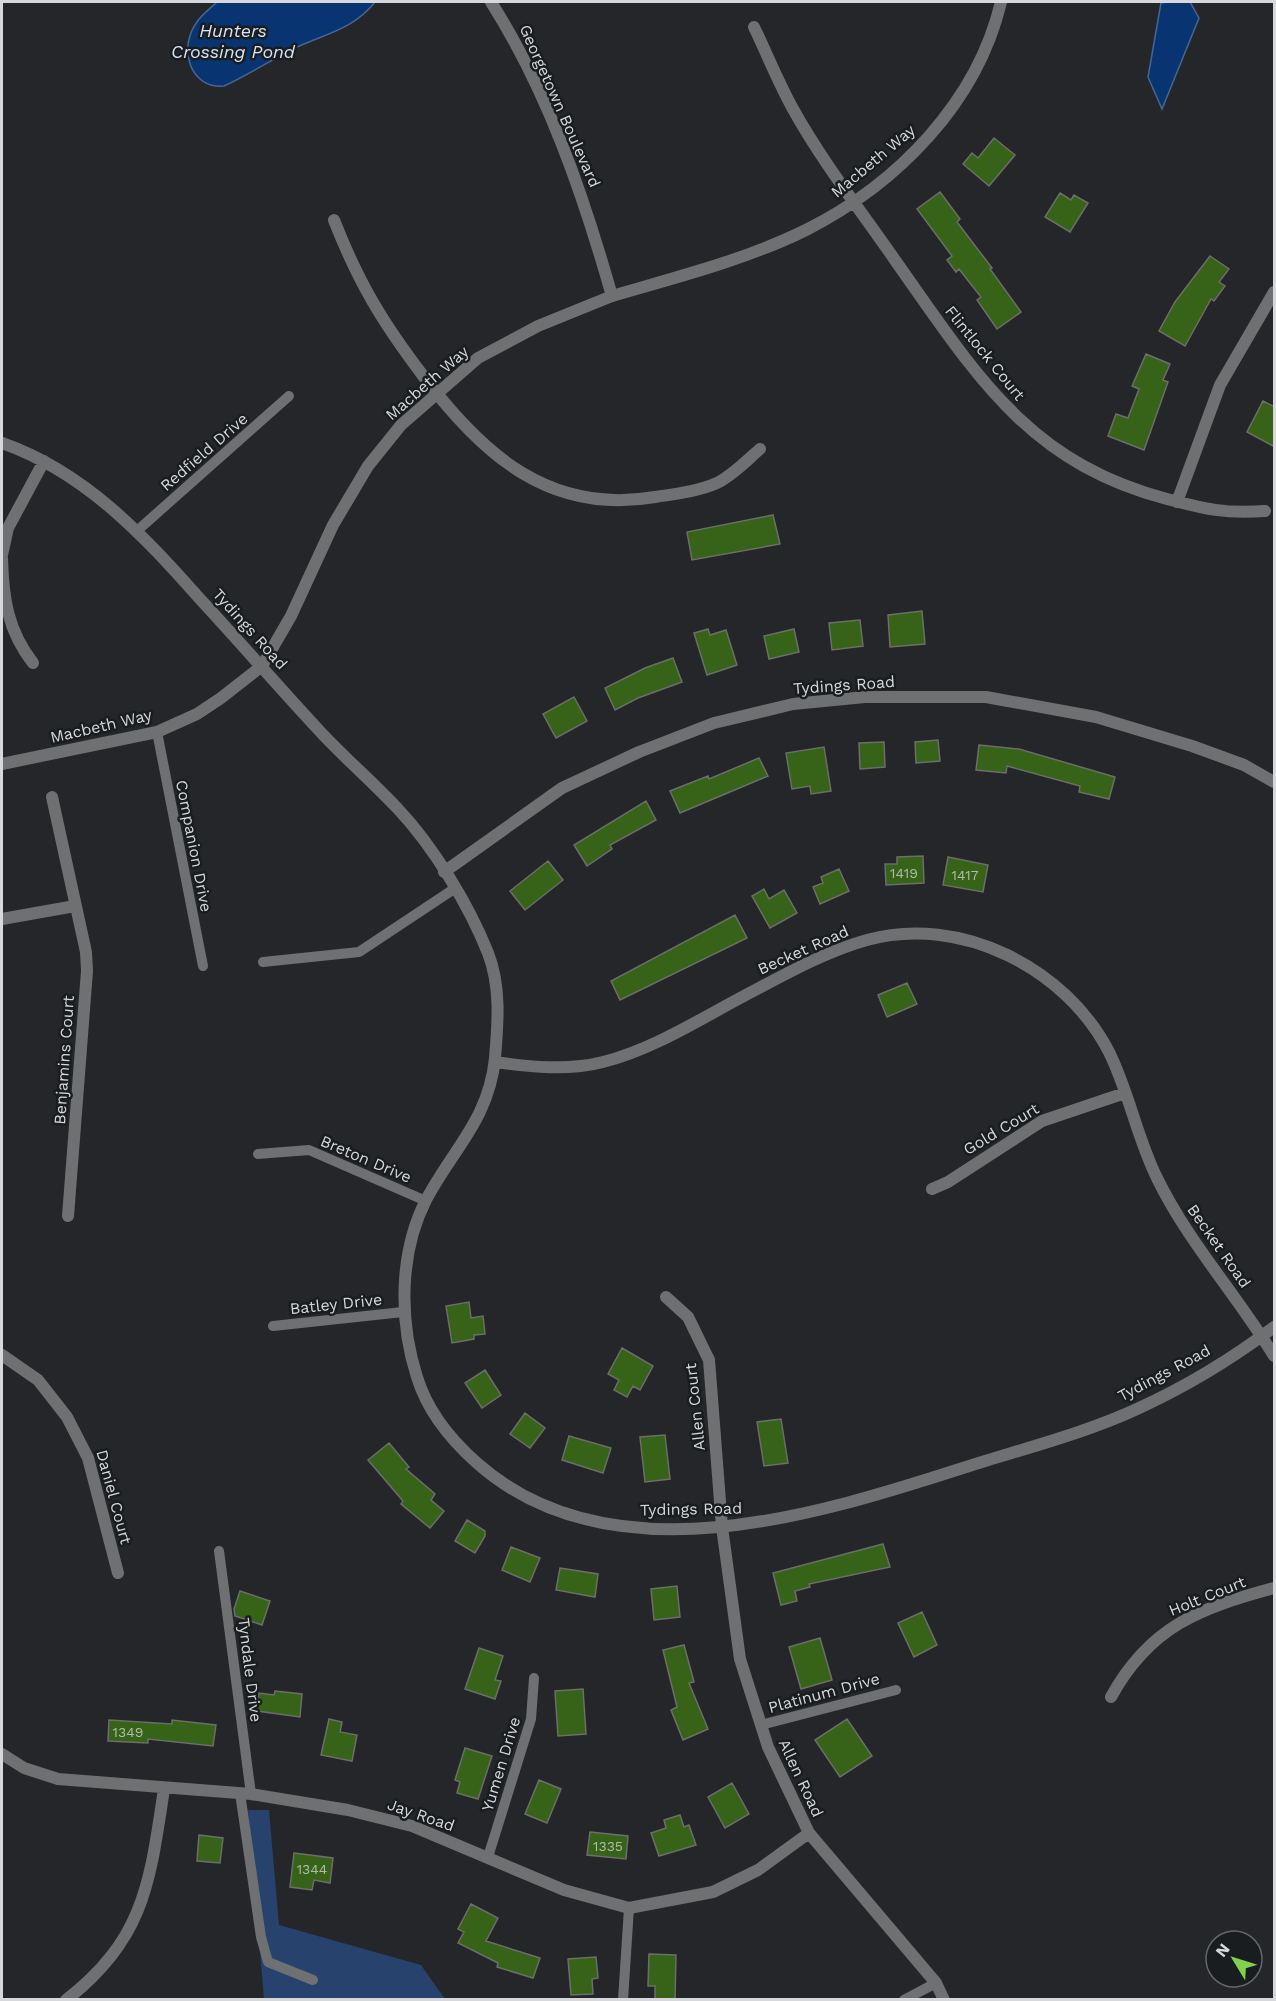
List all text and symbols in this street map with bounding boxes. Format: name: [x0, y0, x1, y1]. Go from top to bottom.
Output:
water label: Hunters Crossing Pond: [171, 20, 296, 62]
street label: Georgetown Boulevard: [515, 22, 605, 190]
street label: Macbeth Way: [827, 120, 919, 202]
street label: Flintlock Court: [941, 302, 1029, 404]
street label: Macbeth Way: [382, 341, 473, 424]
street label: Redfield Drive: [156, 409, 252, 495]
street label: Tydings Road: [209, 585, 291, 673]
street label: Tydings Road: [792, 672, 896, 698]
street label: Macbeth Way: [48, 705, 154, 747]
street label: Companion Drive: [172, 779, 216, 913]
house number: 1419: [890, 865, 918, 881]
house number: 1417: [951, 867, 979, 883]
street label: Becket Road: [755, 921, 851, 979]
street label: Benjamins Court: [50, 995, 78, 1125]
street label: Gold Court: [960, 1099, 1042, 1159]
street label: Breton Drive: [318, 1131, 414, 1187]
street label: Becket Road: [1183, 1201, 1255, 1291]
street label: Batley Drive: [289, 1290, 383, 1318]
street label: Tydings Road: [1114, 1341, 1214, 1405]
street label: Allen Court: [681, 1362, 709, 1452]
street label: Daniel Court: [92, 1448, 136, 1547]
street label: Tydings Road: [640, 1499, 742, 1519]
street label: Holt Court: [1166, 1572, 1248, 1620]
street label: Tyndale Drive: [234, 1617, 266, 1723]
street label: Platinum Drive: [766, 1669, 882, 1717]
street label: Yumen Drive: [478, 1714, 524, 1814]
house number: 1349: [113, 1724, 143, 1740]
street label: Allen Road: [775, 1736, 827, 1820]
street label: Jay Road: [385, 1795, 457, 1835]
house number: 1335: [593, 1838, 623, 1854]
house number: 1344: [297, 1861, 327, 1877]
north arrow: [1204, 1929, 1264, 1989]
text: N: [1211, 1940, 1234, 1961]

